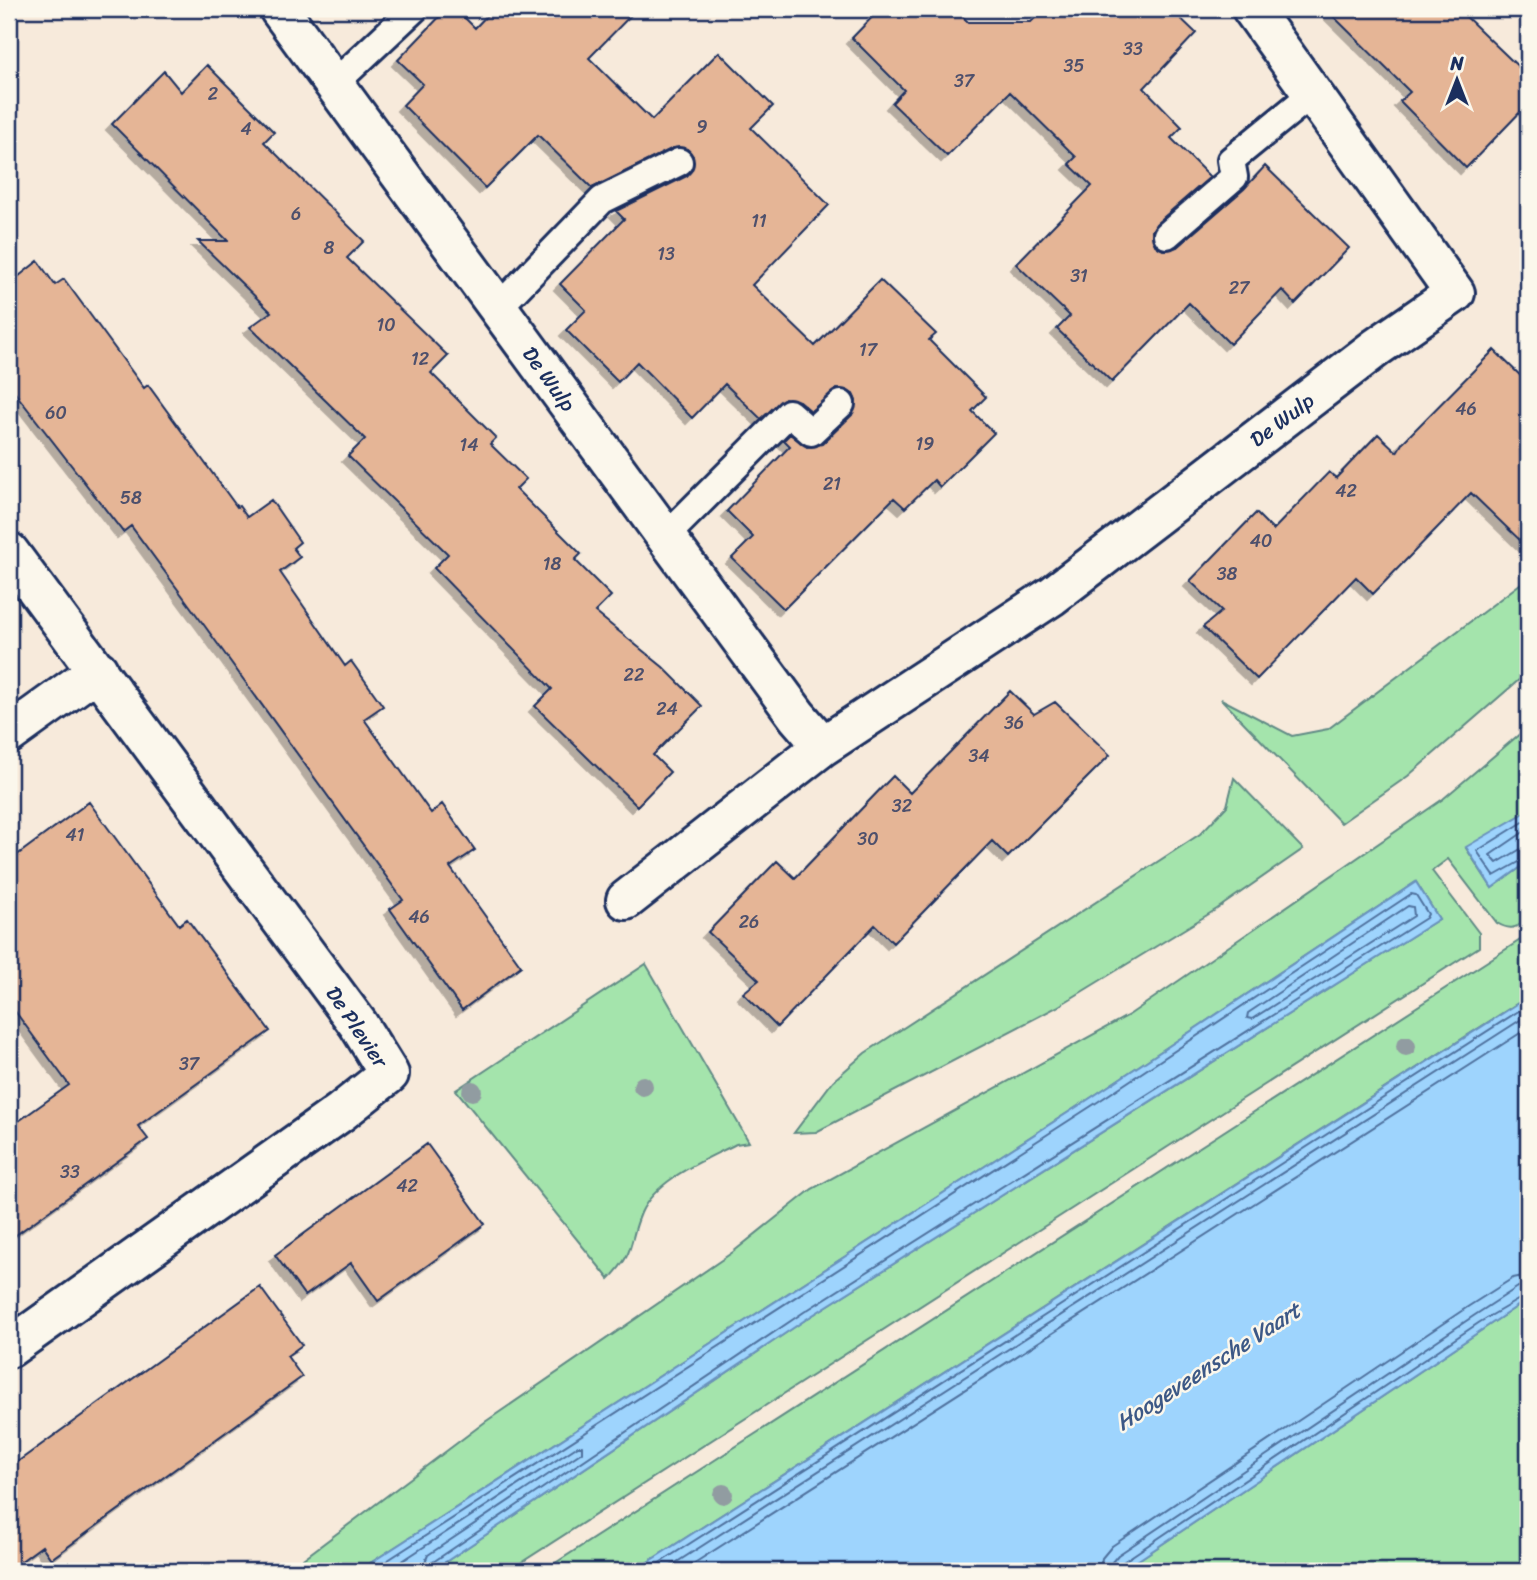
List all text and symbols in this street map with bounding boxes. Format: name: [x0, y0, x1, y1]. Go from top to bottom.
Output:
house number: 33: [1123, 33, 1143, 65]
north arrow: [1422, 46, 1492, 116]
text: N: [1449, 47, 1464, 80]
house number: 35: [1064, 50, 1084, 82]
house number: 37: [954, 65, 976, 97]
house number: 2: [208, 78, 218, 110]
house number: 9: [696, 111, 708, 143]
house number: 4: [240, 113, 252, 145]
house number: 6: [291, 198, 301, 230]
house number: 11: [751, 205, 767, 237]
house number: 8: [324, 232, 335, 264]
house number: 13: [657, 238, 675, 270]
house number: 31: [1070, 260, 1088, 292]
house number: 27: [1229, 272, 1251, 304]
house number: 10: [376, 309, 396, 341]
house number: 17: [859, 334, 879, 366]
street label: De Wulp: [512, 338, 586, 420]
house number: 12: [411, 343, 429, 375]
street label: De Wulp: [1241, 383, 1323, 457]
house number: 46: [1455, 393, 1477, 425]
house number: 60: [45, 397, 67, 429]
house number: 19: [916, 428, 934, 460]
house number: 14: [460, 429, 478, 461]
house number: 21: [823, 468, 841, 500]
house number: 42: [1335, 475, 1357, 507]
house number: 58: [120, 482, 142, 514]
house number: 40: [1250, 525, 1272, 557]
house number: 18: [543, 548, 561, 580]
house number: 38: [1217, 558, 1238, 590]
house number: 22: [624, 659, 644, 691]
house number: 24: [656, 693, 678, 725]
house number: 36: [1004, 707, 1024, 739]
house number: 34: [968, 740, 990, 772]
house number: 32: [892, 790, 912, 822]
house number: 41: [66, 819, 85, 851]
house number: 30: [857, 823, 879, 855]
house number: 46: [408, 901, 430, 933]
house number: 26: [739, 906, 759, 938]
street label: De Plevier: [315, 978, 399, 1077]
house number: 37: [179, 1048, 201, 1080]
house number: 33: [60, 1156, 80, 1188]
house number: 42: [396, 1170, 418, 1202]
water label: Hoogeveensche Vaart: [1107, 1289, 1312, 1442]

